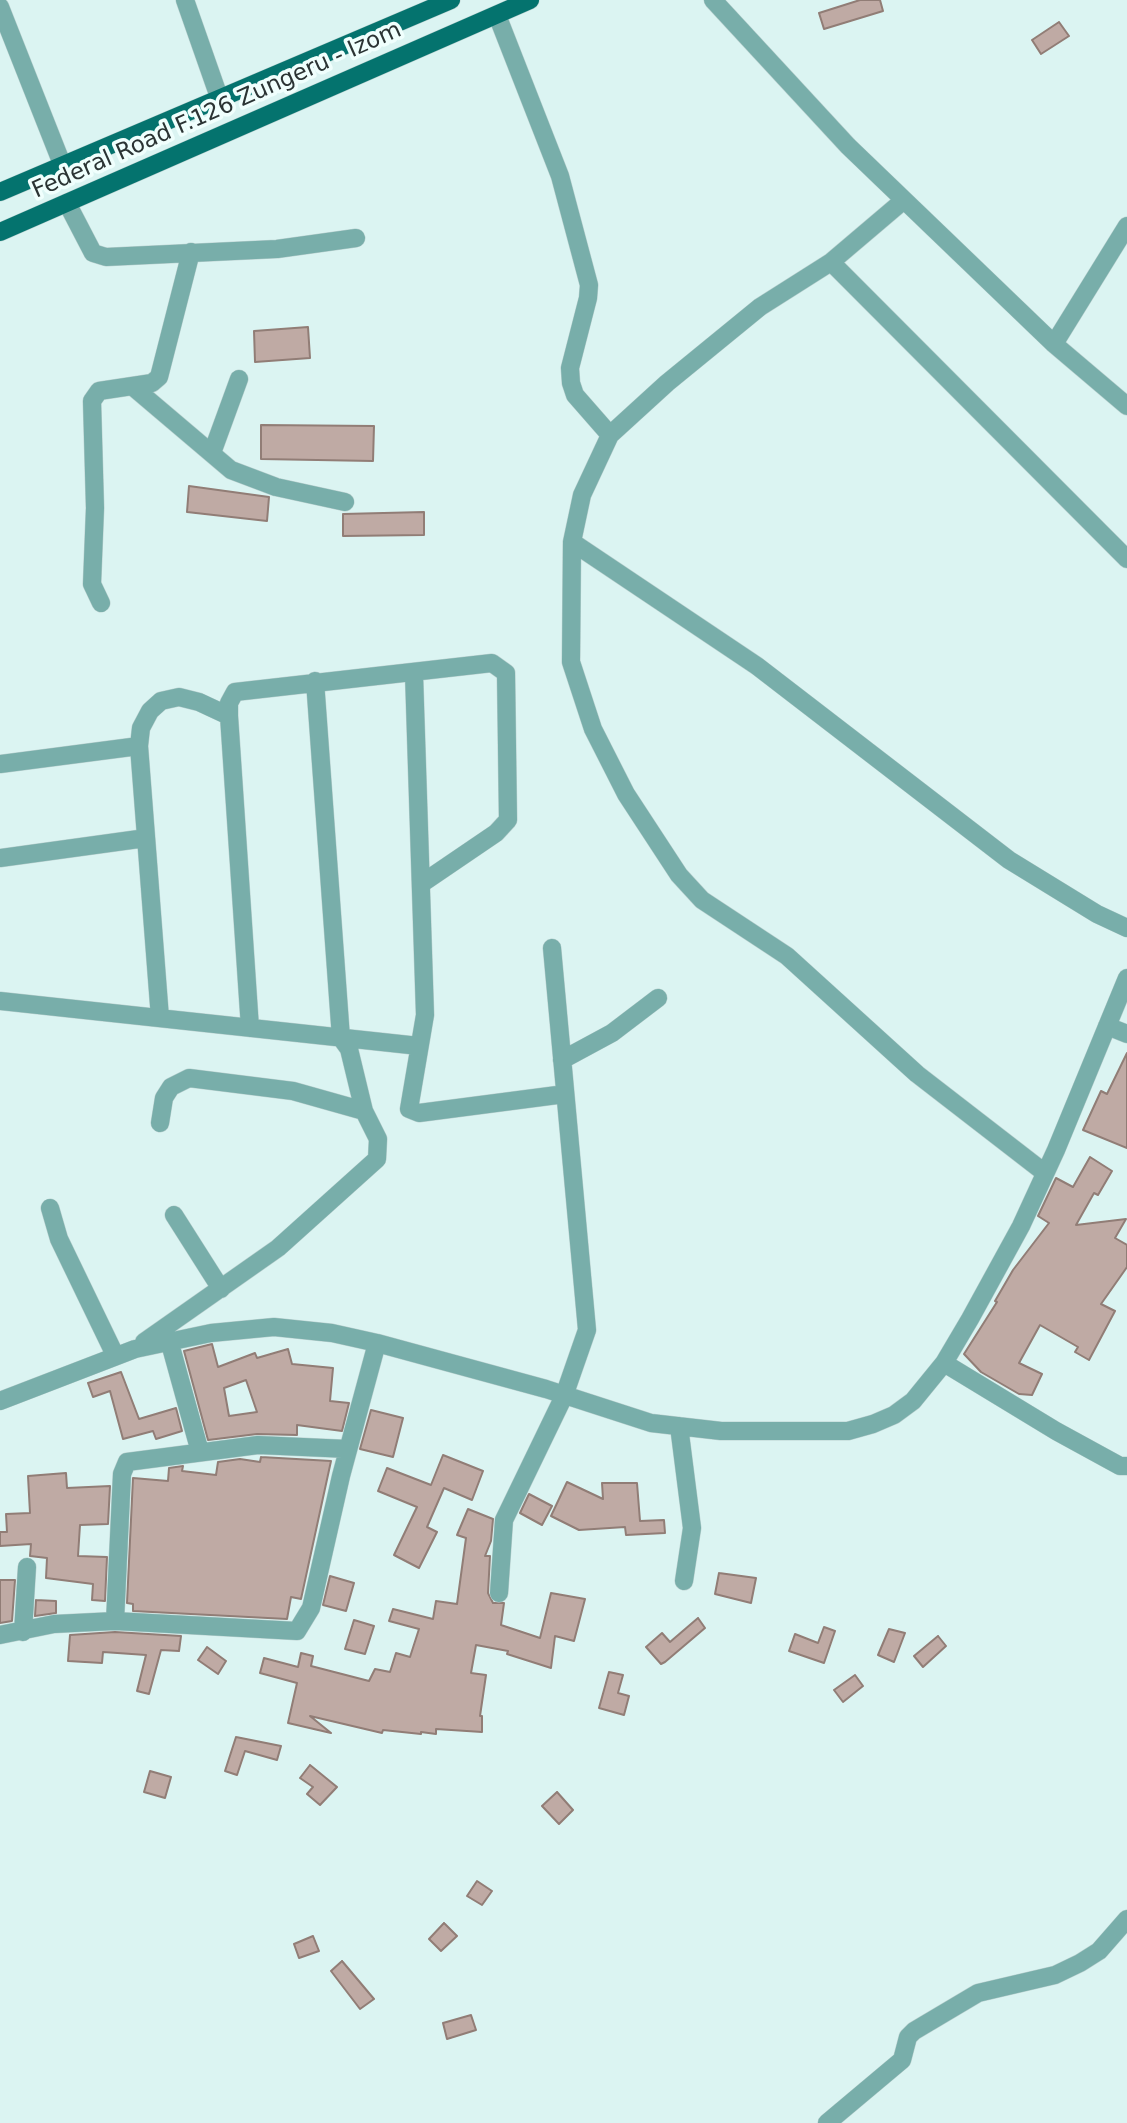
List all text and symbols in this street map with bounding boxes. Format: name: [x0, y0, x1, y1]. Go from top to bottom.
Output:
street label: Federal Road F.126 Zungeru - Izom: [28, 17, 406, 205]

